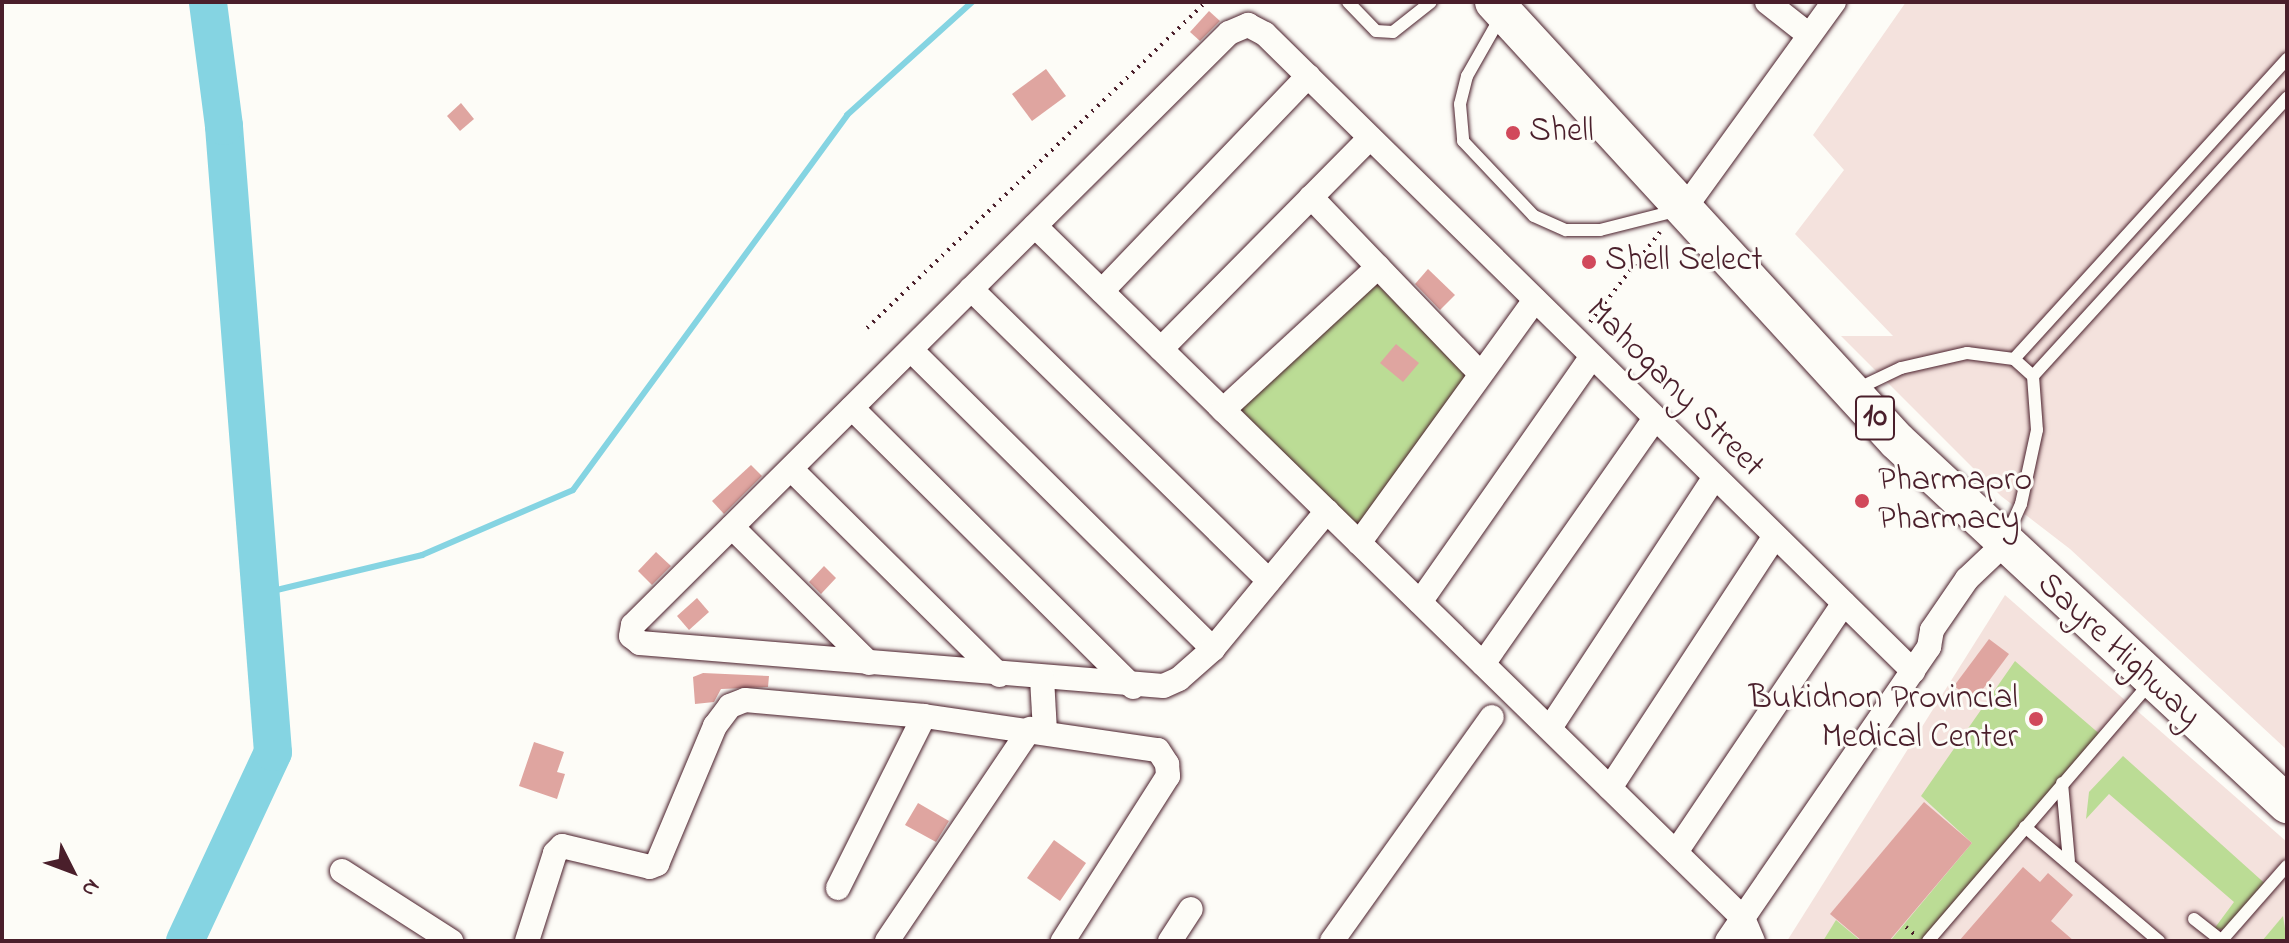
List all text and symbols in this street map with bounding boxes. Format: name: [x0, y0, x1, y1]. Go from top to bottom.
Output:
place label: Shell: [1529, 113, 1594, 153]
marker: Shell: [1504, 124, 1522, 142]
place label: Shell Select: [1605, 242, 1763, 282]
marker: Shell Select: [1580, 253, 1598, 271]
street label: Mahogany Street: [1576, 291, 1772, 487]
road number: 10: [1855, 390, 1895, 446]
place label: Pharmapro Pharmacy: [1878, 461, 2032, 540]
marker: Pharmapro Pharmacy: [1853, 492, 1871, 510]
street label: Sayre Highway: [2028, 565, 2208, 737]
place label: Bukidnon Provincial Medical Center: [1749, 679, 2018, 758]
marker: Bukidnon Provincial Medical Center: [2025, 708, 2047, 730]
north arrow: [32, 831, 112, 911]
text: N: [73, 871, 107, 903]

